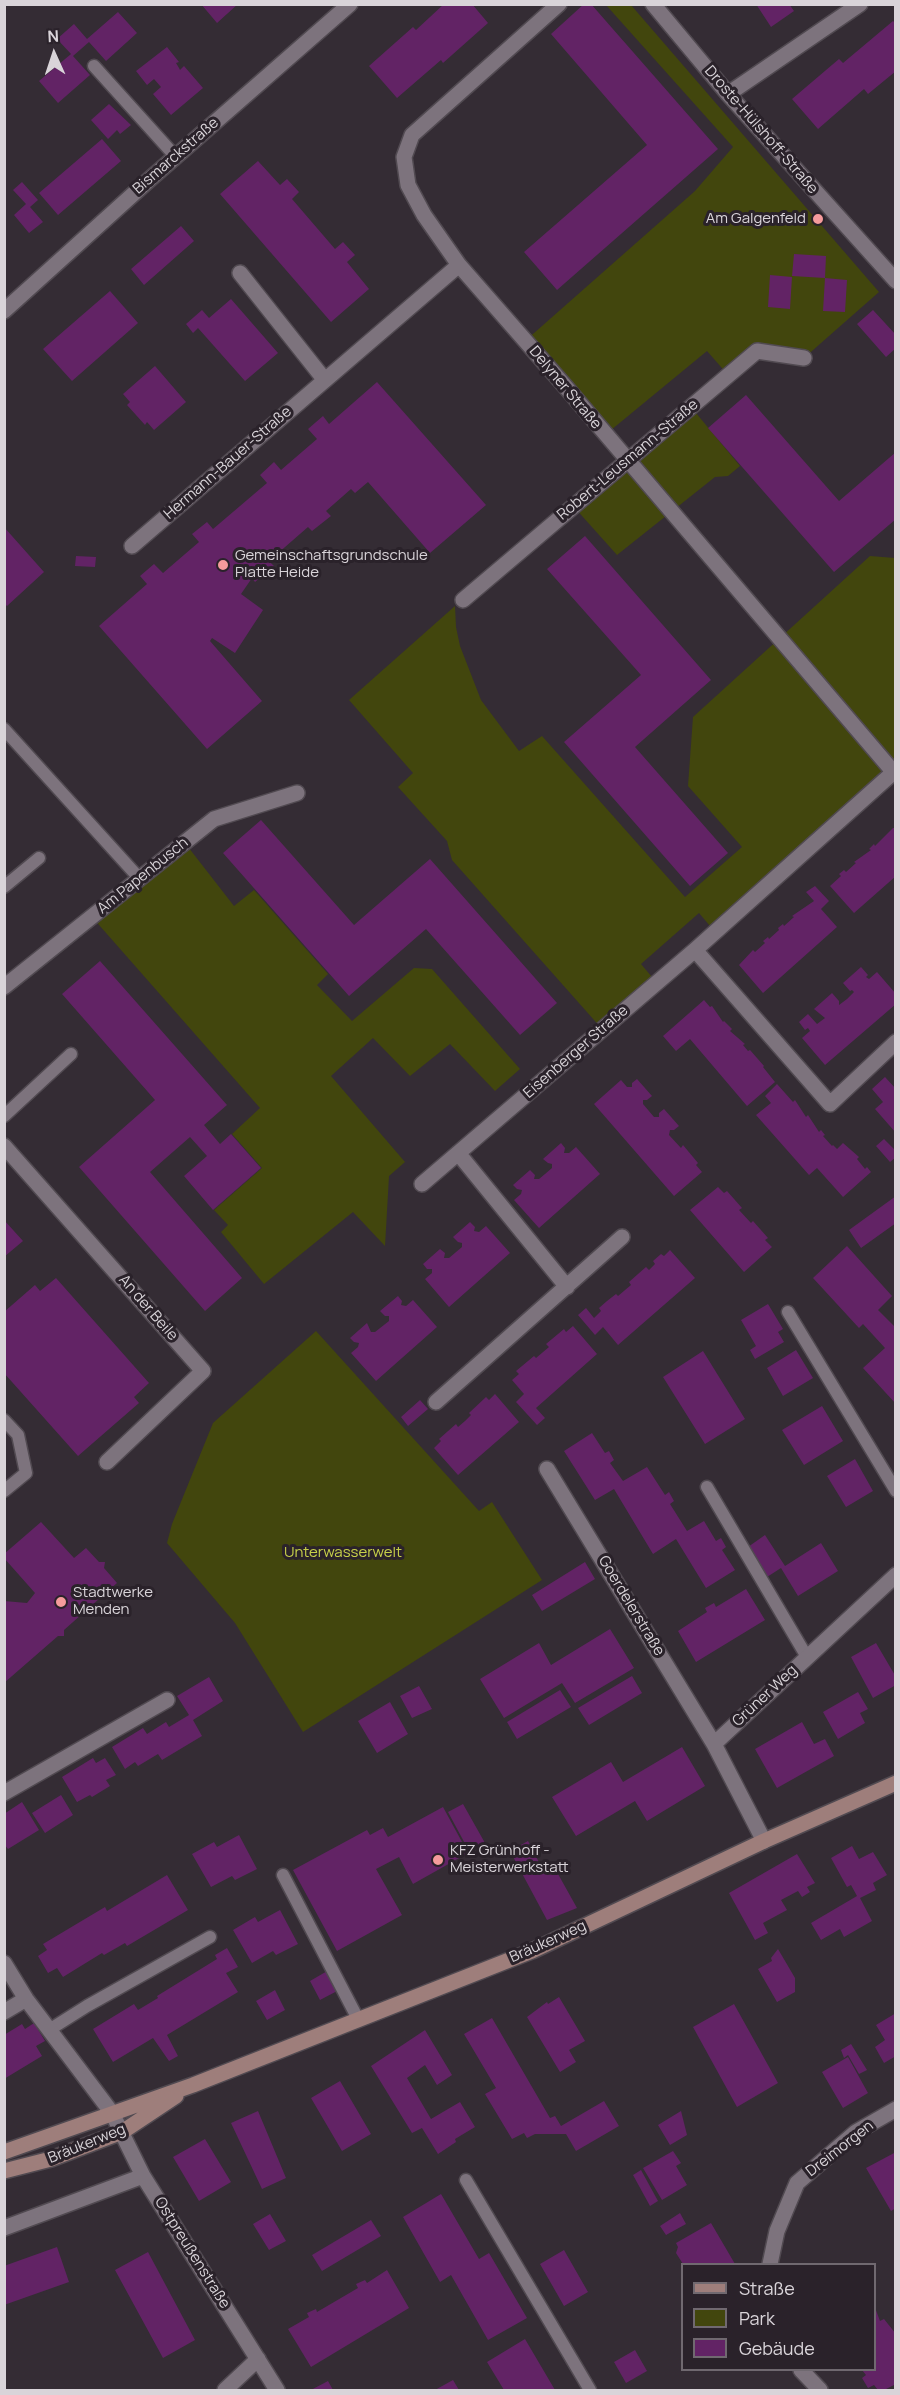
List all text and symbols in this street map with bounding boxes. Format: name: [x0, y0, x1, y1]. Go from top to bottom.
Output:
north arrow: [24, 24, 84, 84]
text: N: [47, 25, 59, 47]
street label: Droste-Hülshoff-Straße: [700, 62, 822, 198]
street label: Bismarckstraße: [130, 114, 222, 198]
place label: Am Galgenfeld: [706, 210, 806, 228]
marker: Am Galgenfeld: [811, 212, 825, 226]
street label: Delyner Straße: [525, 343, 605, 433]
street label: Robert-Leusmann-Straße: [554, 396, 702, 524]
street label: Hermann-Bauer-Straße: [161, 403, 295, 523]
place label: Gemeinschaftsgrundschule Platte Heide: [235, 547, 428, 582]
marker: Gemeinschaftsgrundschule Platte Heide: [216, 558, 230, 572]
street label: Am Papenbusch: [94, 834, 192, 918]
street label: Eisenberger Straße: [520, 1002, 632, 1102]
street label: An der Beile: [115, 1271, 181, 1345]
park label: Unterwasserwelt: [284, 1544, 402, 1562]
street label: Goerdelerstraße: [594, 1553, 668, 1659]
place label: Stadtwerke Menden: [73, 1584, 153, 1619]
marker: Stadtwerke Menden: [54, 1595, 68, 1609]
street label: Grüner Weg: [729, 1662, 801, 1730]
place label: KFZ Grünhoff - Meisterwerkstatt: [450, 1842, 569, 1877]
marker: KFZ Grünhoff - Meisterwerkstatt: [431, 1853, 445, 1867]
street label: Bräukerweg: [507, 1917, 589, 1967]
street label: Dreimorgen: [803, 2117, 877, 2181]
street label: Bräukerweg: [46, 2120, 128, 2168]
street label: Ostpreußenstraße: [150, 2194, 234, 2312]
legend: [681, 2263, 876, 2371]
text: Straße: [739, 2276, 795, 2300]
text: Park: [739, 2306, 775, 2330]
text: Gebäude: [739, 2336, 815, 2360]

